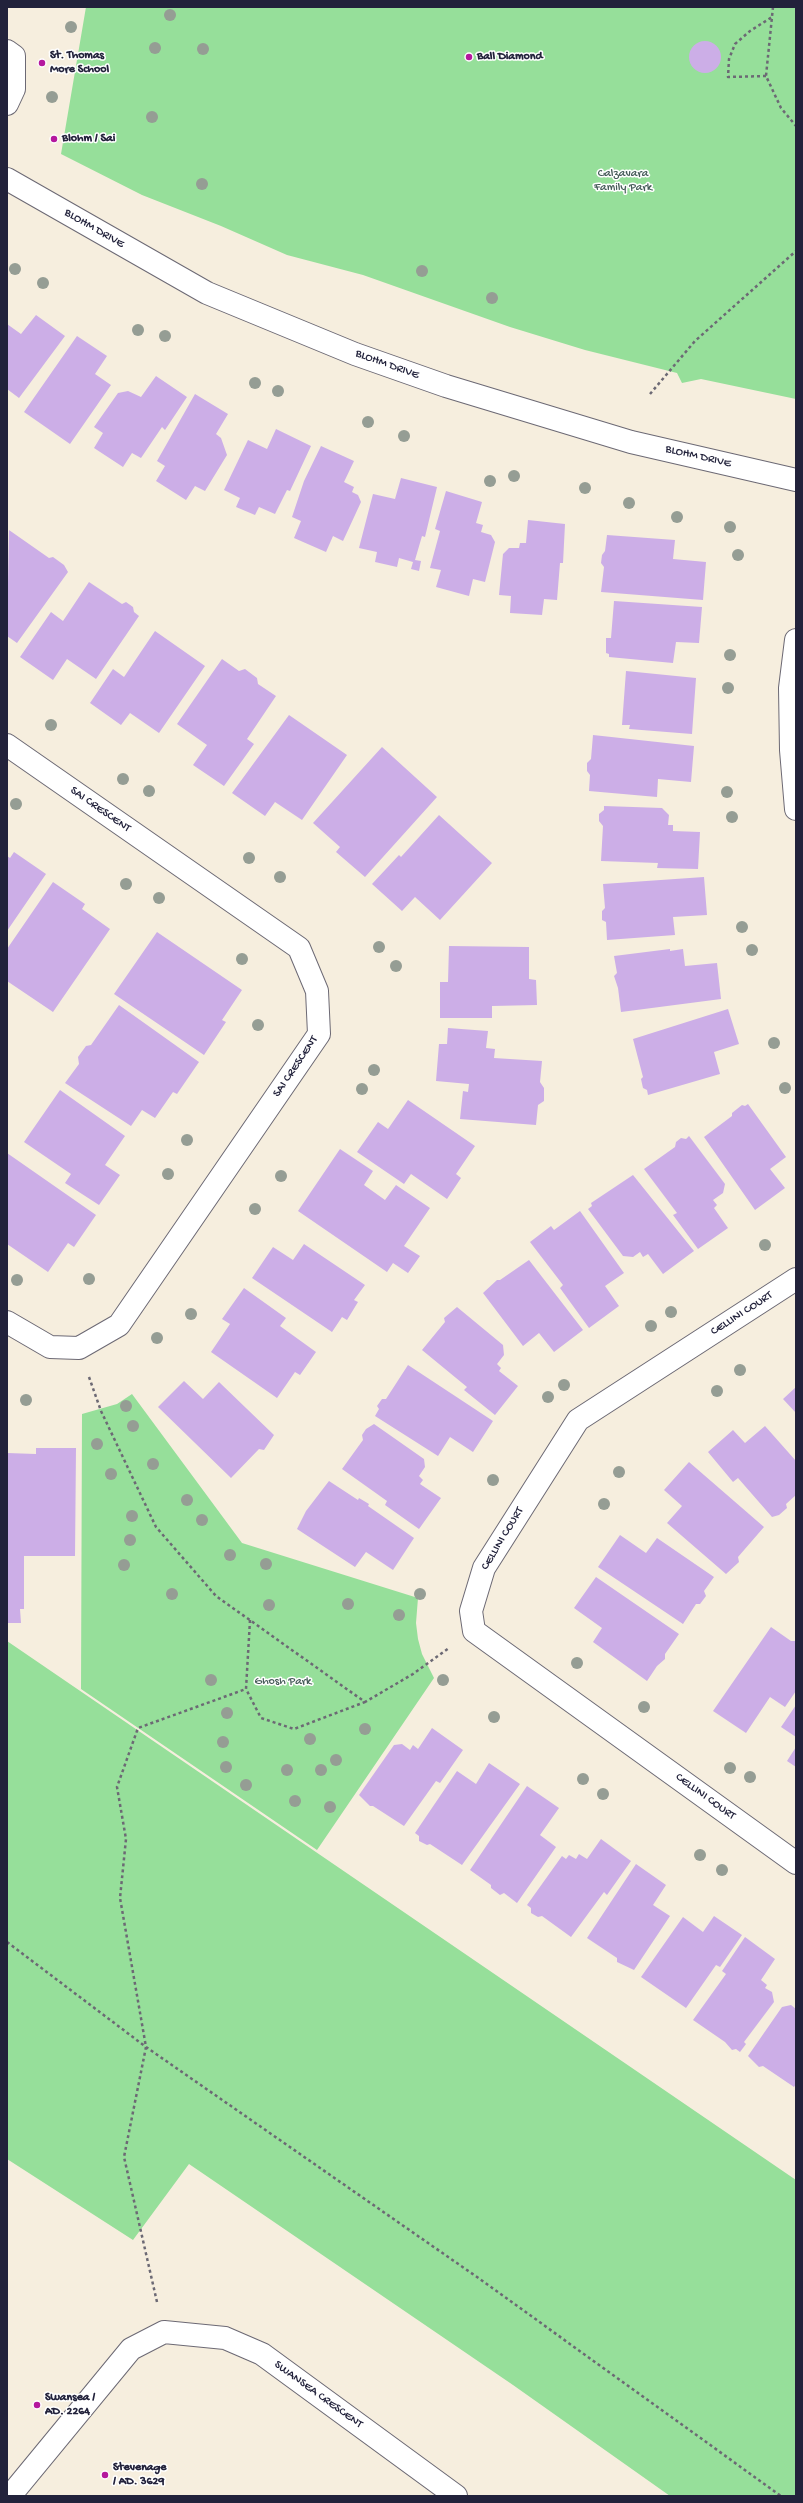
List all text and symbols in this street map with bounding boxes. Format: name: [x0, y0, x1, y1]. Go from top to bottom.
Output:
place label: St. Thomas More School: [50, 49, 109, 77]
place label: Ball Diamond: [477, 50, 542, 64]
marker: Ball Diamond: [464, 52, 474, 62]
marker: St. Thomas More School: [37, 58, 47, 68]
place label: Blohm / Sai: [62, 132, 115, 146]
marker: Blohm / Sai: [49, 134, 59, 144]
park label: Calzavara Family Park: [594, 167, 652, 195]
street label: BLOHM DRIVE: [61, 206, 127, 252]
street label: BLOHM DRIVE: [353, 347, 421, 383]
street label: BLOHM DRIVE: [664, 442, 732, 472]
street label: SAI CRESCENT: [67, 784, 133, 836]
street label: SAI CRESCENT: [270, 1034, 322, 1100]
street label: CELLINI COURT: [708, 1289, 776, 1339]
street label: CELLINI COURT: [479, 1505, 527, 1573]
park label: Ghosh Park: [255, 1675, 311, 1689]
street label: CELLINI COURT: [672, 1770, 738, 1824]
street label: SWANSEA CRESCENT: [271, 2358, 365, 2432]
place label: Swansea / AD. 2264: [45, 2391, 95, 2419]
marker: Swansea / AD. 2264: [32, 2400, 42, 2410]
place label: Stevenage / AD. 3629: [113, 2461, 167, 2489]
marker: Stevenage / AD. 3629: [100, 2470, 110, 2480]

